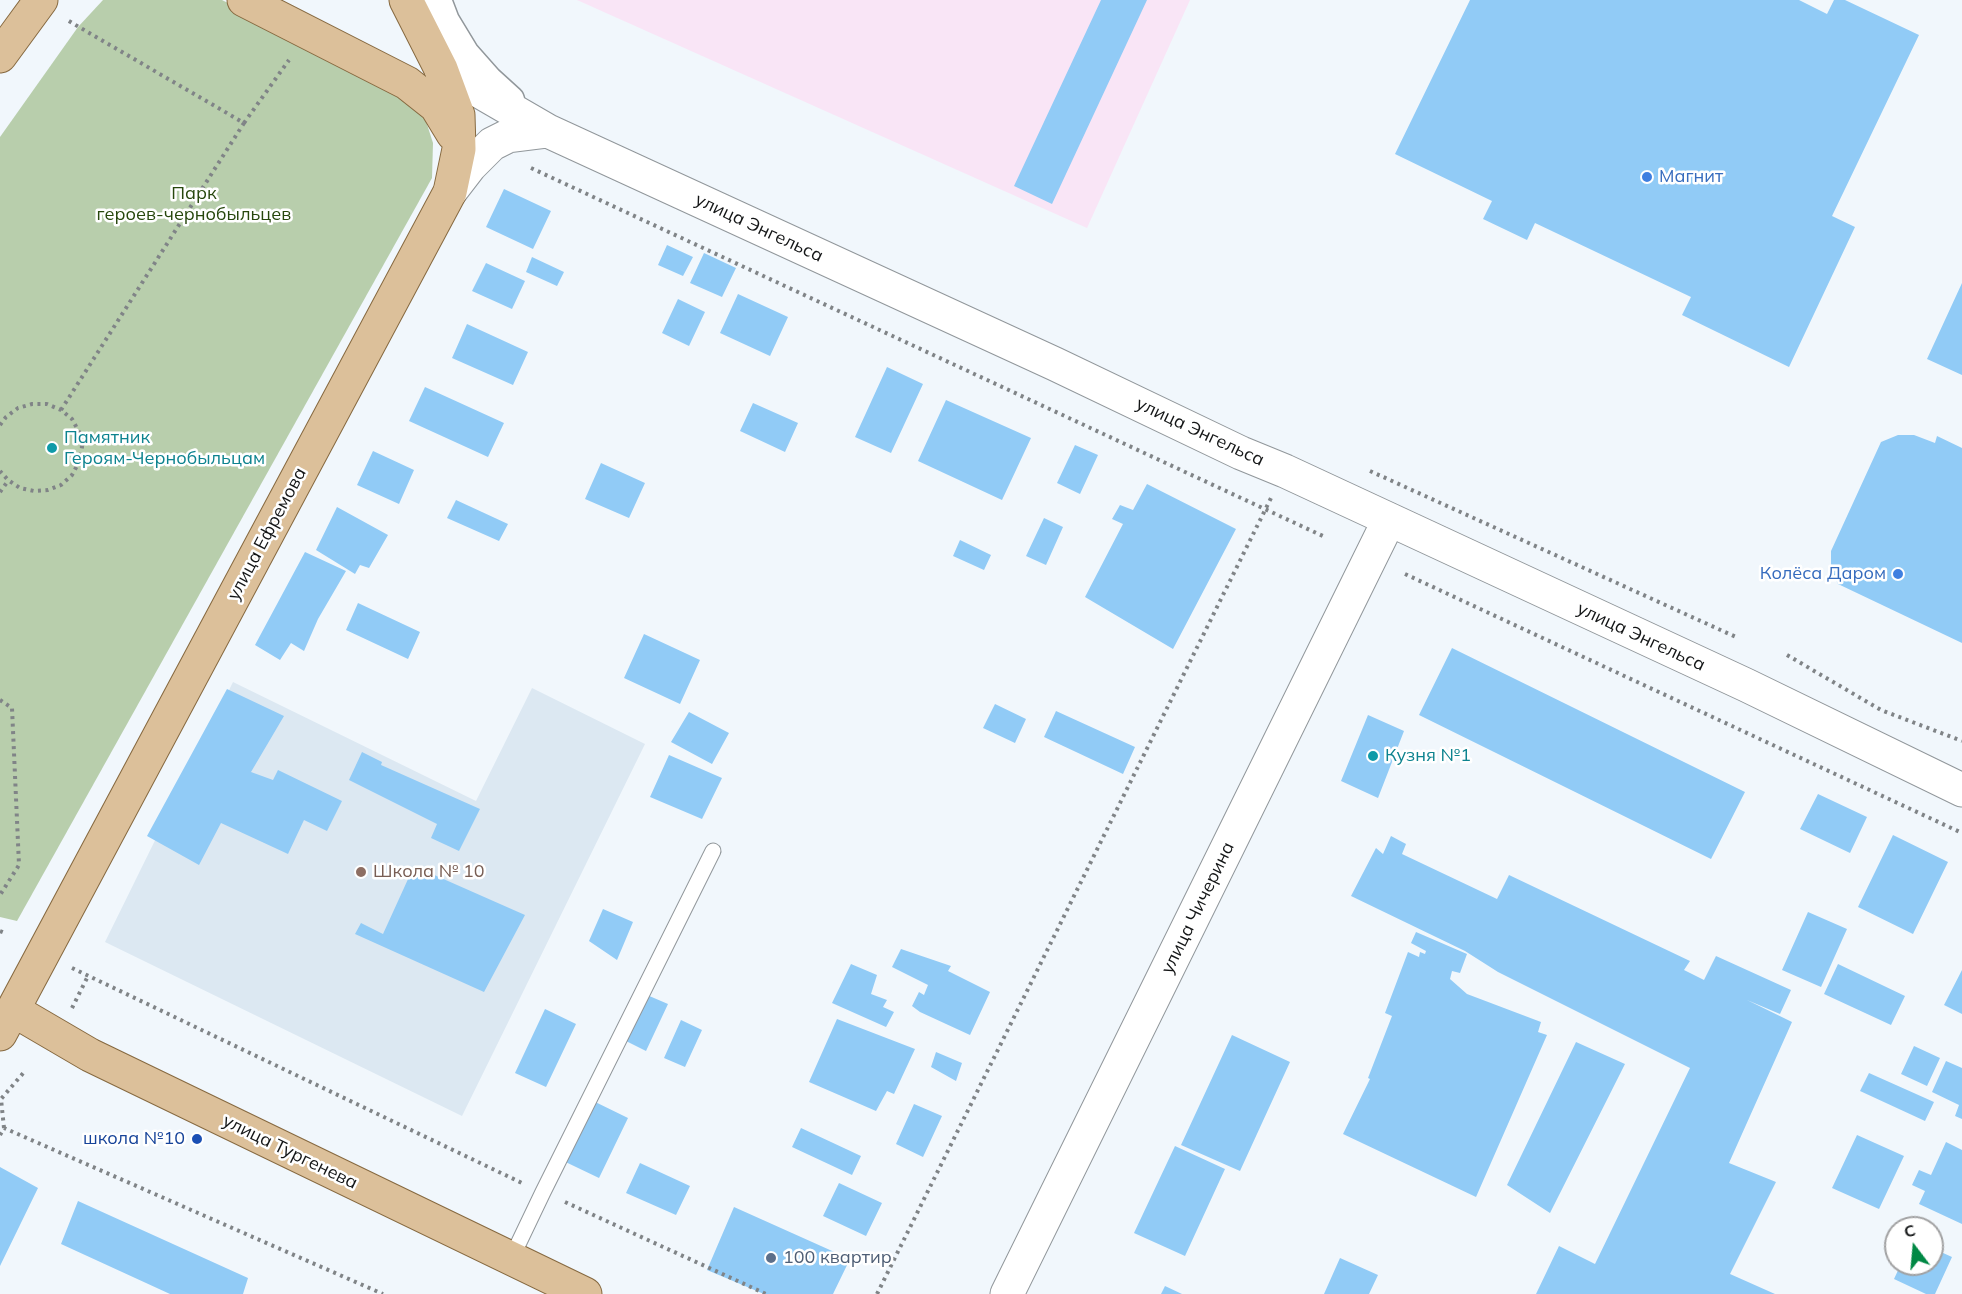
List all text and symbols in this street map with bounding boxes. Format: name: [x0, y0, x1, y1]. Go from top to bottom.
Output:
place label: Магнит: [1659, 166, 1723, 188]
marker: Магнит: [1640, 170, 1654, 184]
park label: Парк героев-чернобыльцев: [97, 183, 291, 226]
street label: улица Энгельса: [692, 189, 826, 267]
street label: улица Энгельса: [1133, 393, 1267, 471]
place label: Памятник Героям-Чернобыльцам: [64, 427, 265, 470]
marker: Памятник Героям-Чернобыльцам: [45, 441, 59, 455]
street label: улица Ефремова: [223, 464, 311, 604]
place label: Колёса Даром: [1760, 563, 1886, 585]
marker: Колёса Даром: [1891, 567, 1905, 581]
street label: улица Энгельса: [1574, 598, 1708, 676]
place label: Кузня №1: [1385, 745, 1471, 767]
marker: Кузня №1: [1366, 749, 1380, 763]
street label: улица Чичерина: [1157, 839, 1239, 977]
place label: Школа № 10: [373, 861, 485, 883]
marker: Школа № 10: [354, 865, 368, 879]
street label: улица Тургенева: [219, 1110, 361, 1194]
place label: школа №10: [83, 1128, 185, 1150]
marker: школа №10: [190, 1132, 204, 1146]
north arrow: [1884, 1216, 1944, 1276]
text: С: [1902, 1219, 1918, 1242]
place label: 100 квартир: [783, 1247, 892, 1269]
marker: 100 квартир: [764, 1251, 778, 1265]

